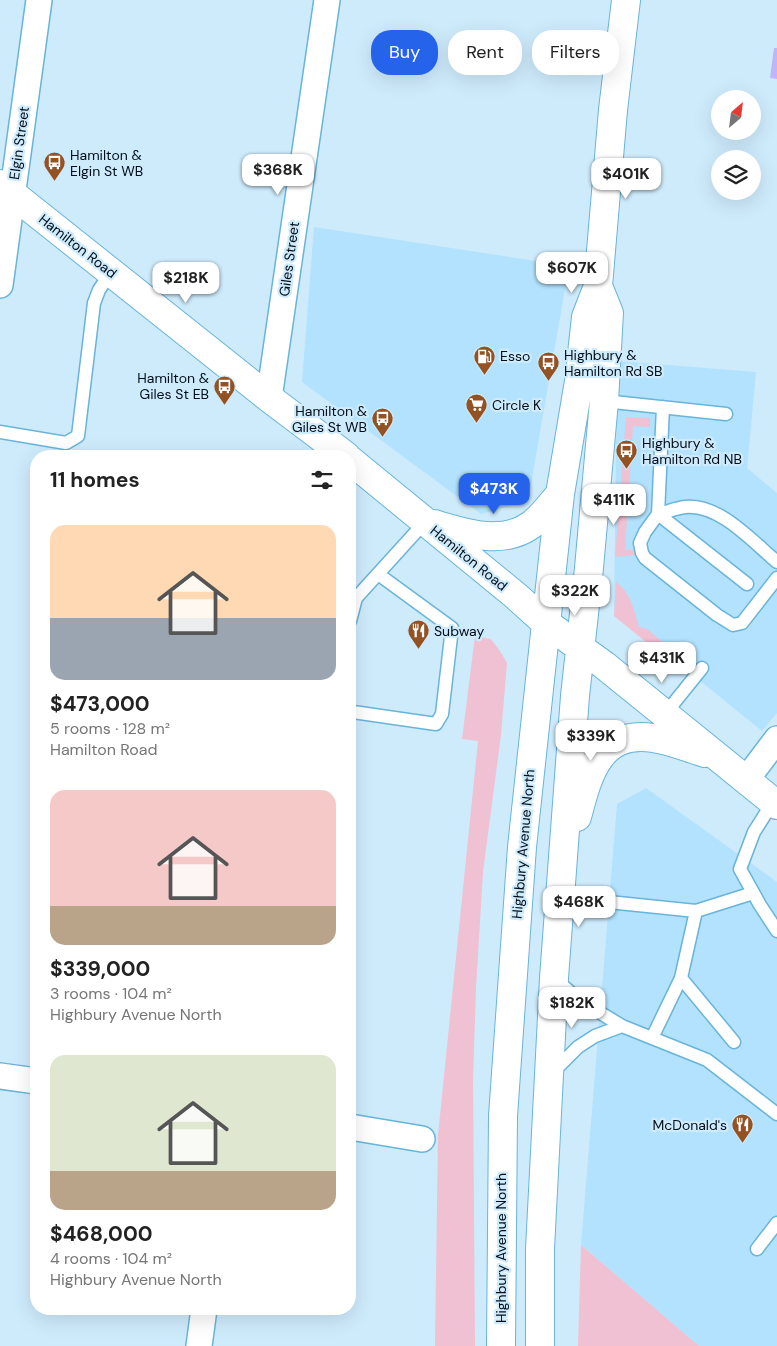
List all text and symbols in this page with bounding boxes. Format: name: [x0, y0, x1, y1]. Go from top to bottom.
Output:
chip: Buy: [371, 30, 438, 75]
chip: Rent: [448, 30, 522, 75]
chip: Filters: [532, 30, 619, 75]
north arrow: [711, 90, 761, 140]
map controls: [711, 90, 761, 200]
street label: Elgin Street: [5, 105, 33, 181]
place label: Hamilton & Elgin St WB: [70, 146, 143, 180]
button: layers: [711, 150, 761, 200]
bus stop icon: Hamilton & Elgin St WB: [42, 151, 66, 182]
pin: $368K: [243, 154, 313, 196]
pin: $401K: [591, 158, 661, 200]
text: $368K: [253, 159, 303, 180]
text: $401K: [602, 163, 650, 184]
street label: Hamilton Road: [35, 210, 121, 282]
street label: Giles Street: [275, 220, 303, 298]
pin: $607K: [537, 252, 607, 294]
text: $607K: [547, 257, 597, 278]
pin: $218K: [151, 262, 221, 304]
text: $218K: [163, 267, 209, 288]
fuel station icon: Esso: [472, 344, 496, 375]
place label: Highbury & Hamilton Rd SB: [564, 346, 662, 380]
place label: Esso: [500, 347, 530, 365]
bus stop icon: Highbury & Hamilton Rd SB: [536, 351, 560, 382]
place label: Hamilton & Giles St EB: [137, 369, 209, 403]
bus stop icon: Hamilton & Giles St EB: [213, 374, 237, 405]
supermarket icon: Circle K: [464, 393, 488, 424]
place label: Circle K: [492, 396, 541, 414]
place label: Hamilton & Giles St WB: [292, 402, 367, 436]
bus stop icon: Hamilton & Giles St WB: [371, 407, 395, 438]
place label: Highbury & Hamilton Rd NB: [642, 434, 742, 468]
bus stop icon: Highbury & Hamilton Rd NB: [614, 439, 638, 470]
text: 11 homes: [50, 466, 140, 494]
icon: filters: [308, 466, 336, 494]
pin: $473K: [459, 472, 529, 515]
text: $473K: [470, 478, 518, 499]
pin: $411K: [579, 484, 649, 526]
text: $411K: [593, 489, 635, 510]
street label: Hamilton Road: [427, 521, 511, 595]
icon: home: [148, 558, 238, 648]
pin: $322K: [540, 574, 610, 617]
text: $322K: [551, 580, 599, 601]
restaurant icon: Subway: [406, 619, 430, 650]
place label: Subway: [434, 622, 484, 640]
pin: $431K: [627, 642, 697, 684]
text: $431K: [639, 647, 685, 668]
text: $473,000: [50, 690, 150, 718]
text: 5 rooms · 128 m²: [50, 718, 170, 739]
pin: $339K: [556, 720, 626, 762]
text: $339K: [566, 725, 616, 746]
text: Hamilton Road: [50, 739, 158, 760]
street label: Highbury Avenue North: [507, 768, 539, 920]
icon: home: [148, 823, 238, 913]
pin: $468K: [544, 886, 614, 928]
text: $468K: [554, 891, 604, 912]
text: $339,000: [50, 955, 150, 983]
text: 3 rooms · 104 m²: [50, 983, 172, 1004]
pin: $182K: [537, 986, 607, 1029]
text: $182K: [549, 992, 595, 1013]
text: Highbury Avenue North: [50, 1004, 222, 1025]
icon: home: [148, 1088, 238, 1178]
restaurant icon: McDonald's: [731, 1113, 755, 1144]
place label: McDonald's: [652, 1116, 727, 1134]
street label: Highbury Avenue North: [492, 1173, 510, 1323]
text: $468,000: [50, 1220, 152, 1248]
text: 4 rooms · 104 m²: [50, 1248, 172, 1269]
text: Highbury Avenue North: [50, 1269, 222, 1290]

